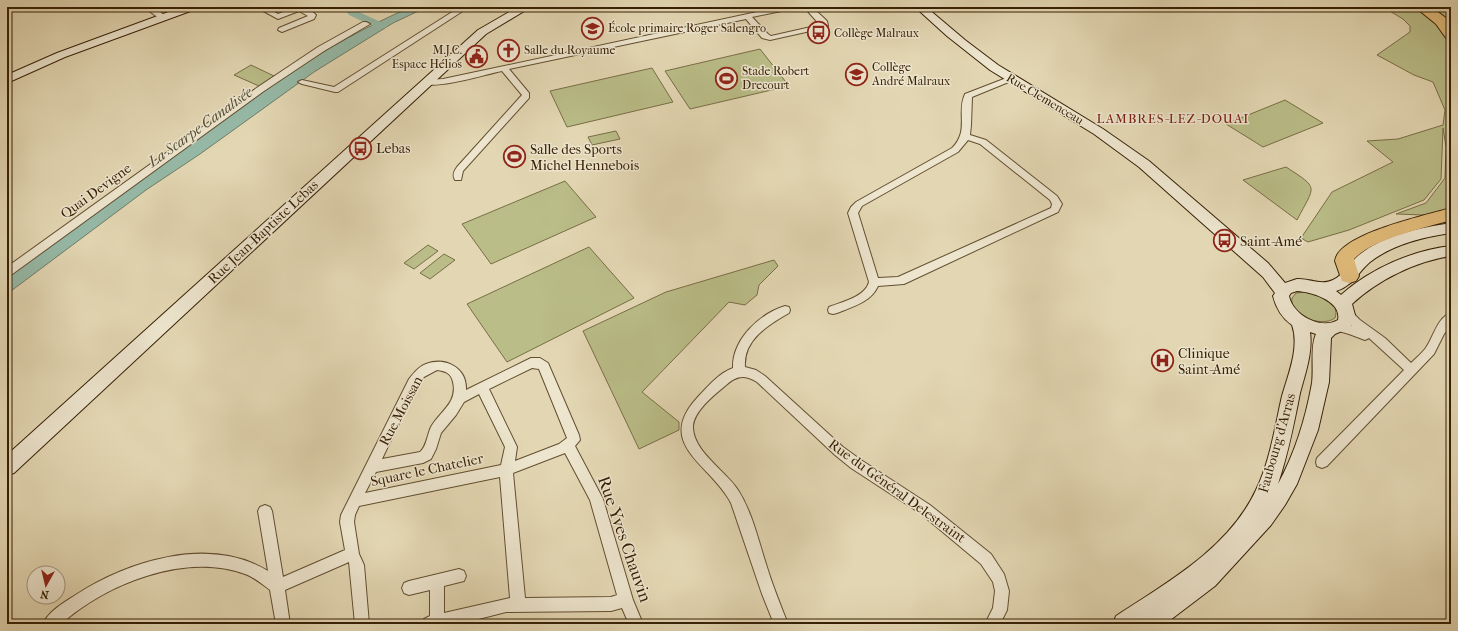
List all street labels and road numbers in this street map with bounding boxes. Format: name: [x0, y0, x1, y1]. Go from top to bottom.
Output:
street label: Rue Clemenceau: [1004, 71, 1086, 128]
street label: Quai Devigne: [57, 160, 135, 222]
street label: Rue Jean-Baptiste Lebas: [204, 176, 322, 288]
street label: Rue Moissan: [376, 373, 426, 449]
street label: Faubourg d'Arras: [1255, 391, 1299, 495]
street label: Rue du Général Delestraint: [825, 436, 969, 546]
street label: Square le Chatelier: [369, 450, 485, 490]
street label: Rue Yves Chauvin: [594, 473, 656, 605]

